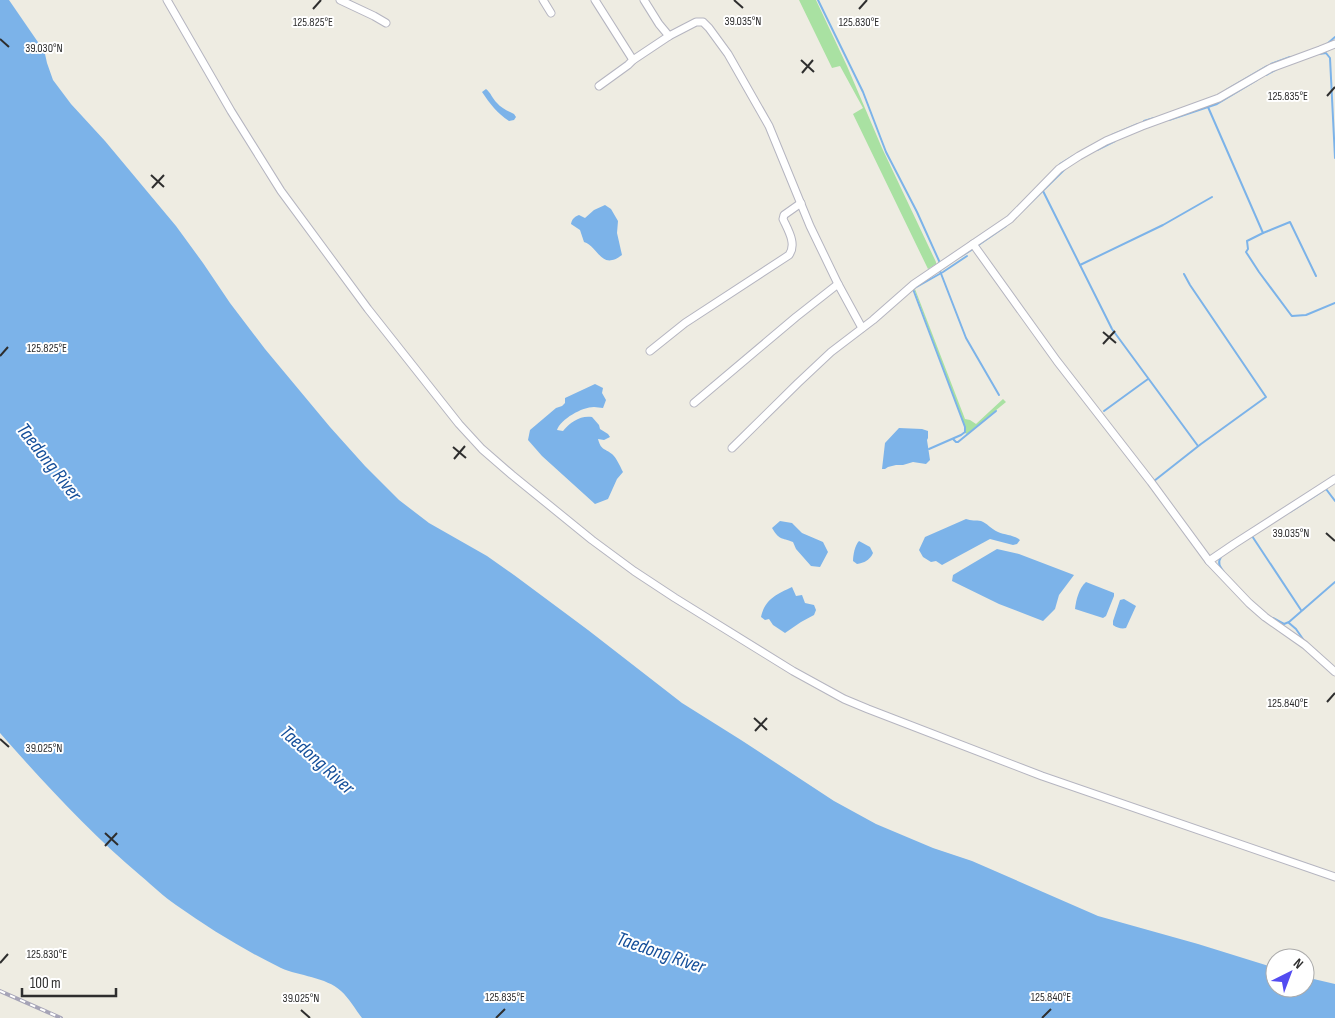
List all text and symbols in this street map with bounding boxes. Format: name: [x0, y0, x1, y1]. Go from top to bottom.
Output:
text: 39.035°N: [725, 14, 761, 29]
text: 125.825°E: [293, 15, 333, 30]
text: 125.830°E: [839, 15, 879, 30]
text: 39.030°N: [25, 41, 63, 56]
text: 125.835°E: [1268, 89, 1308, 104]
text: 125.825°E: [27, 341, 67, 356]
water label: Taedong River: [11, 418, 88, 507]
text: 39.035°N: [1273, 526, 1309, 541]
text: 125.840°E: [1268, 696, 1308, 711]
water label: Taedong River: [275, 720, 360, 801]
text: 39.025°N: [26, 741, 62, 756]
water label: Taedong River: [614, 927, 710, 980]
text: 125.830°E: [27, 947, 67, 962]
north arrow: [1265, 948, 1315, 998]
text: N: [1290, 955, 1307, 973]
scale bar: [22, 966, 116, 998]
text: 100 m: [30, 974, 61, 993]
text: 125.835°E: [485, 990, 525, 1005]
text: 125.840°E: [1031, 990, 1071, 1005]
text: 39.025°N: [283, 991, 319, 1006]

